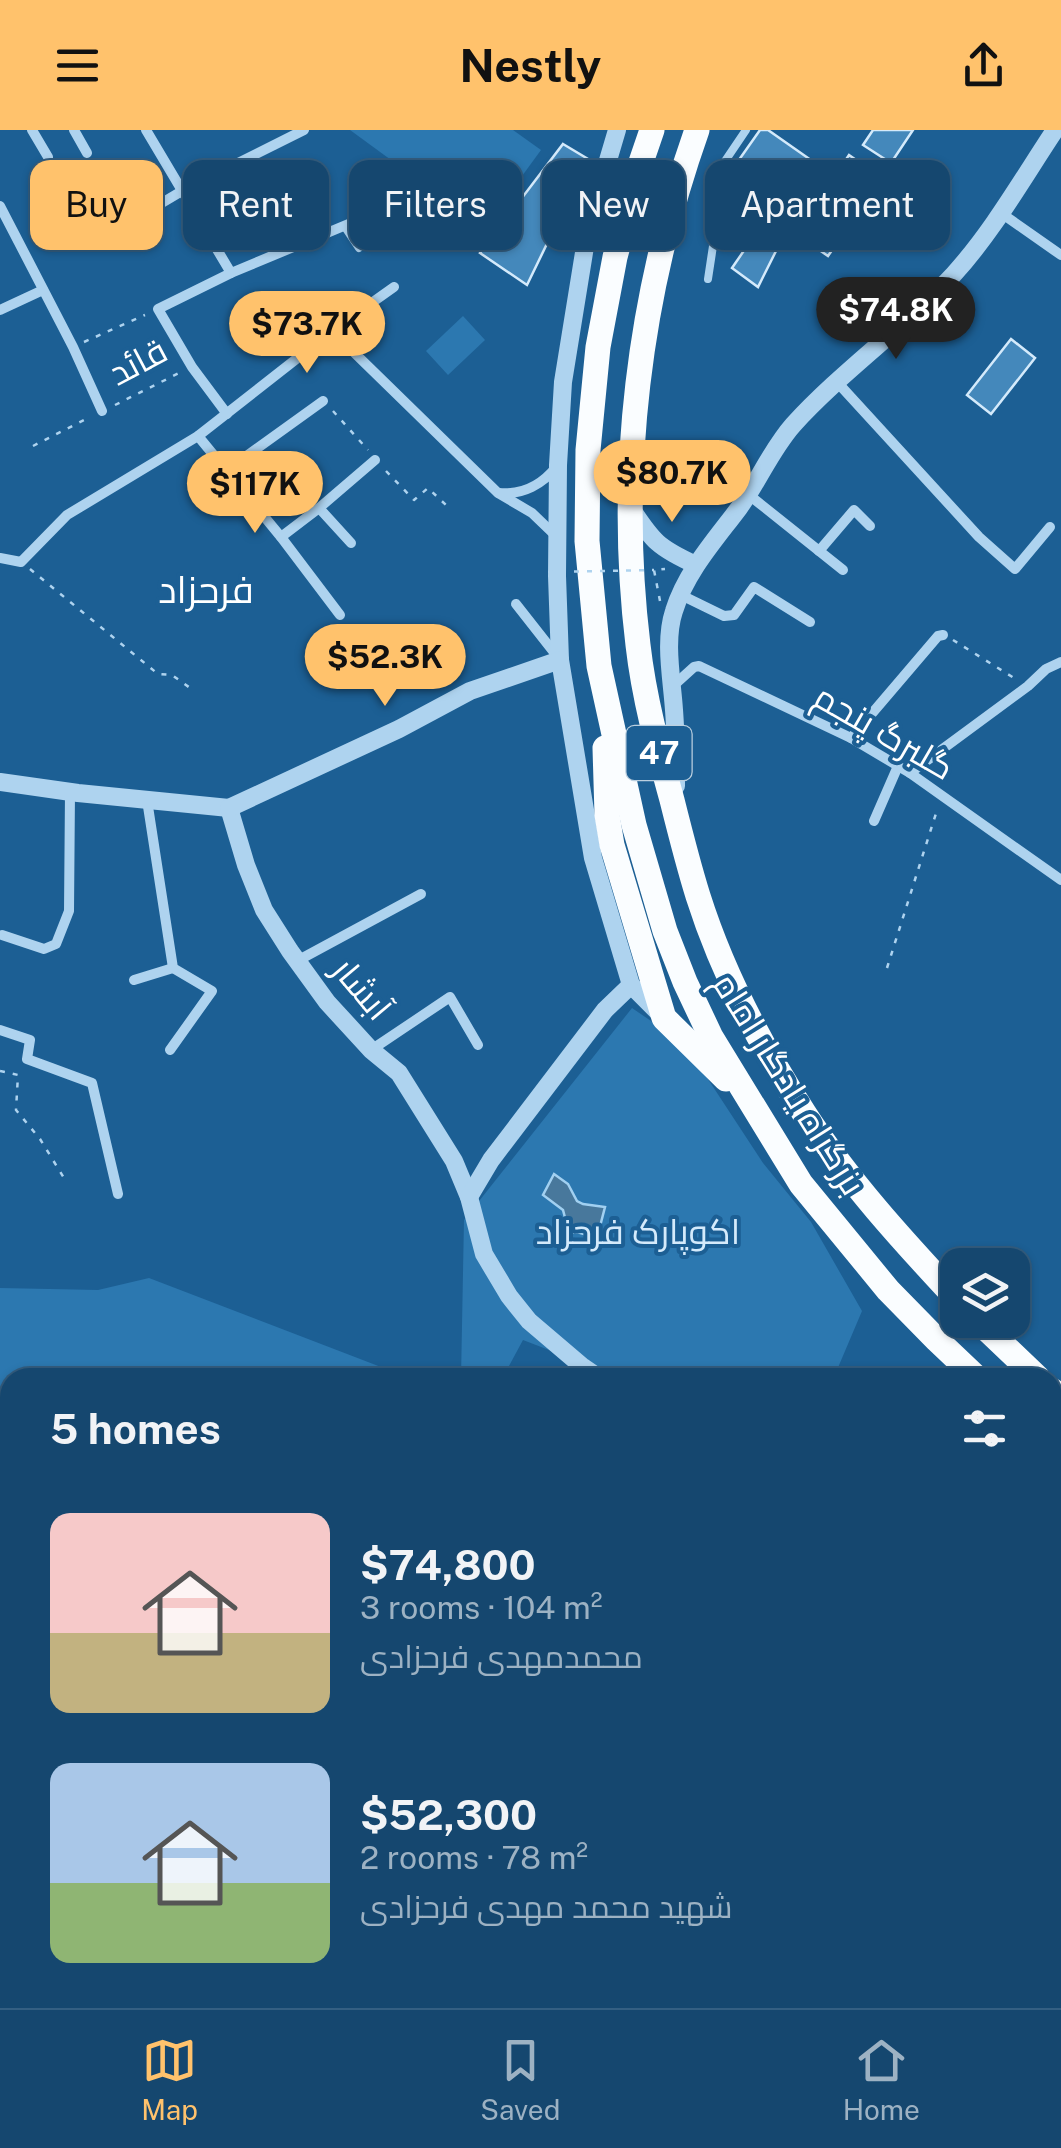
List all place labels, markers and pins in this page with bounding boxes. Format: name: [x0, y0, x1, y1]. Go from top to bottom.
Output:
pin: $74.8K: [815, 277, 977, 362]
pin: $73.7K: [226, 291, 388, 376]
pin: $80.7K: [591, 440, 753, 525]
pin: $117K: [185, 451, 325, 536]
pin: $52.3K: [304, 624, 466, 709]

